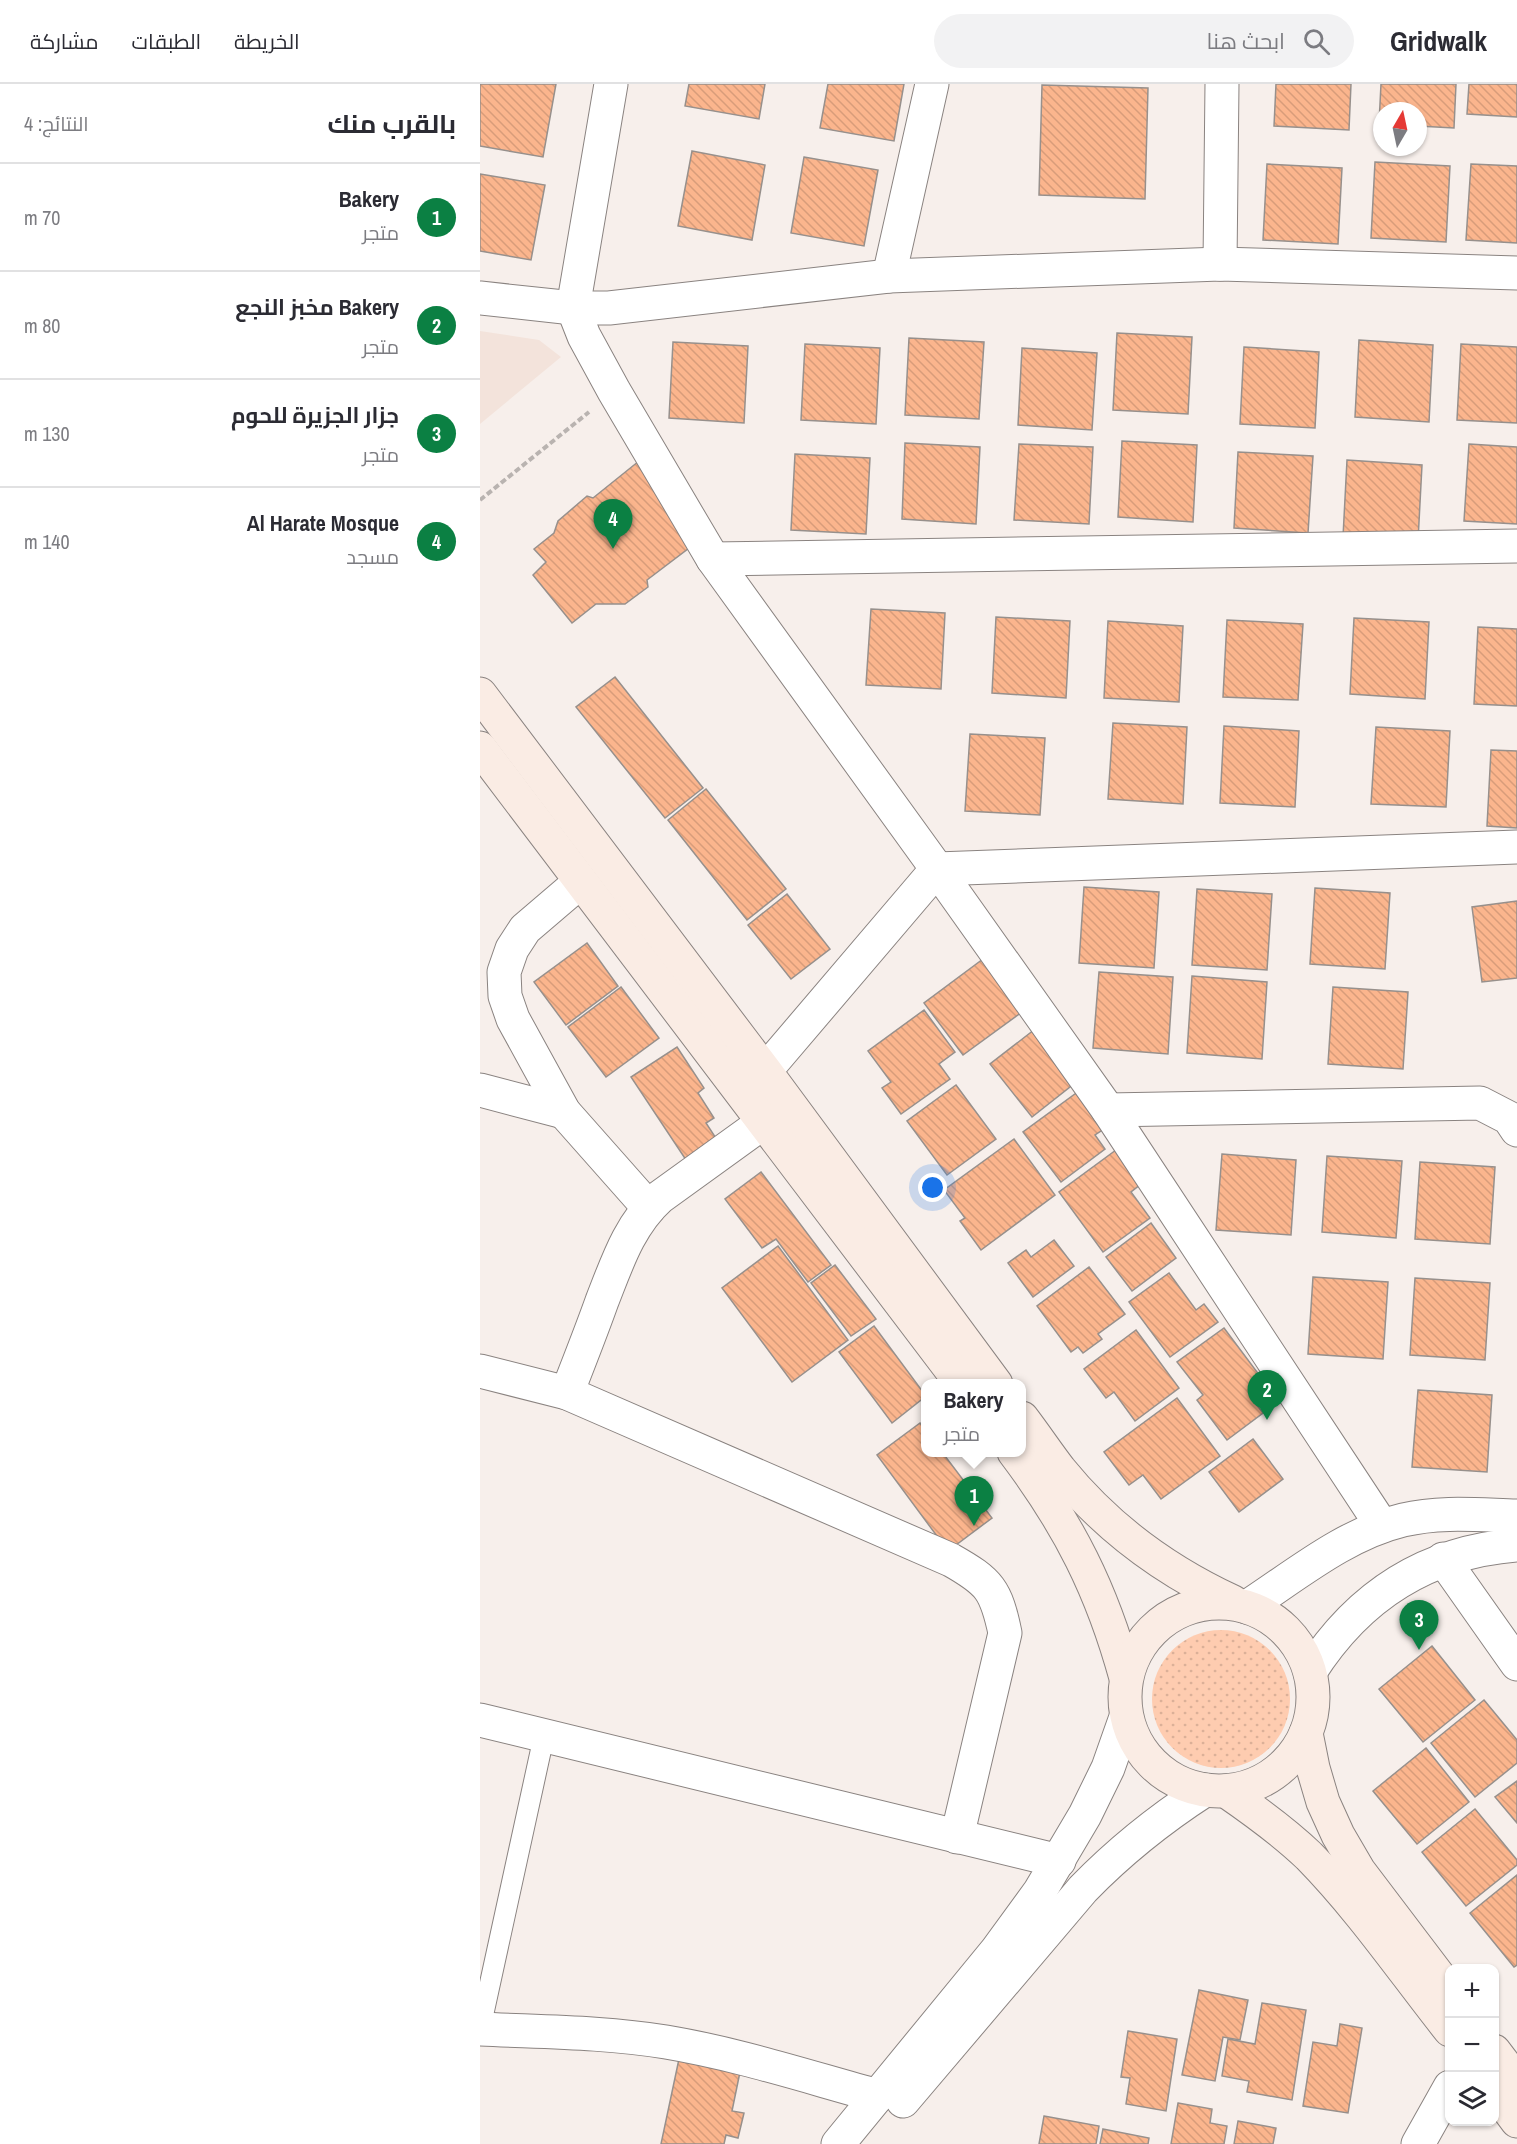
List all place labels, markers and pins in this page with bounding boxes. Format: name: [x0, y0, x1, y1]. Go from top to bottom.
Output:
pin: 4: [594, 500, 632, 549]
pin: 2: [1248, 1370, 1286, 1420]
pin: 1: [954, 1476, 994, 1526]
pin: 3: [1400, 1600, 1438, 1650]

